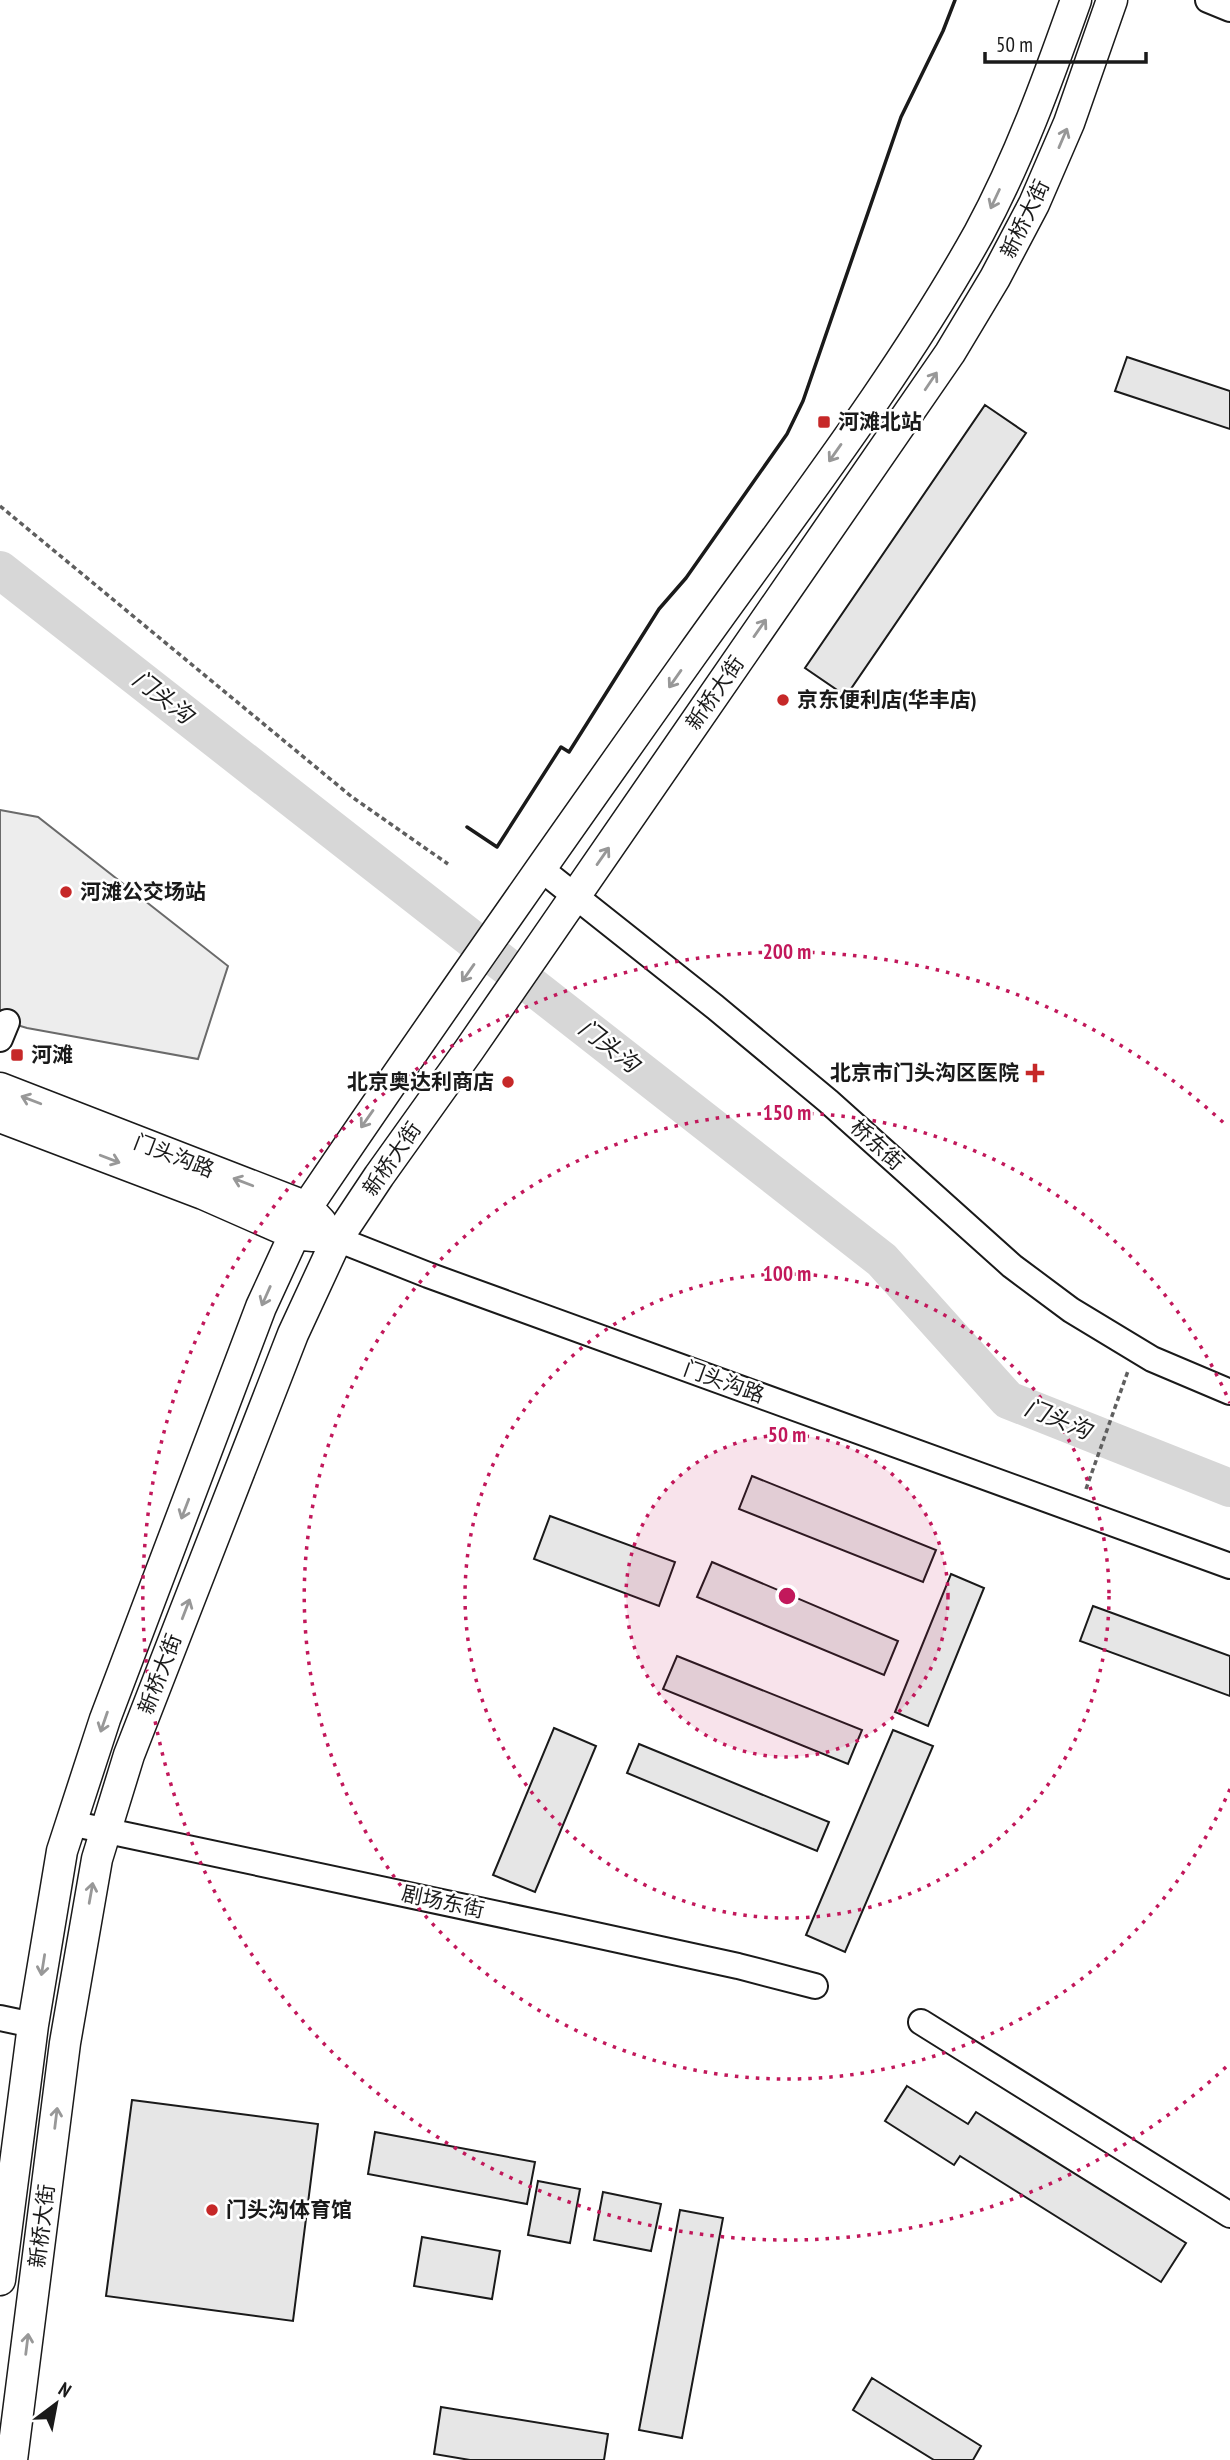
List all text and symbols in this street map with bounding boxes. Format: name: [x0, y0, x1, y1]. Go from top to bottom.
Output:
scale bar: [985, 21, 1146, 65]
text: 50 m: [996, 31, 1033, 58]
one-way arrow: [1057, 128, 1070, 149]
street label: 新桥大街: [994, 175, 1055, 262]
one-way arrow: [988, 188, 1001, 209]
one-way arrow: [924, 372, 939, 391]
place label: 河滩北站: [838, 408, 922, 435]
marker: 河滩北站: [816, 414, 832, 430]
one-way arrow: [828, 443, 842, 462]
one-way arrow: [753, 619, 767, 638]
street label: 新桥大街: [679, 651, 750, 735]
water label: 门头沟: [127, 664, 202, 731]
one-way arrow: [668, 669, 682, 688]
place label: 京东便利店(华丰店): [797, 686, 977, 713]
marker: 京东便利店(华丰店): [775, 692, 791, 708]
one-way arrow: [596, 847, 610, 866]
place label: 河滩公交场站: [80, 878, 206, 905]
marker: 河滩公交场站: [58, 884, 74, 900]
text: 200 m: [763, 938, 811, 965]
one-way arrow: [461, 963, 475, 982]
water label: 门头沟: [573, 1013, 648, 1080]
place label: 河滩: [31, 1041, 73, 1068]
marker: 河滩: [9, 1047, 25, 1063]
place label: 北京市门头沟区医院: [830, 1059, 1019, 1086]
marker: 北京市门头沟区医院: [1025, 1063, 1045, 1083]
place label: 北京奥达利商店: [347, 1068, 494, 1095]
marker: 北京奥达利商店: [500, 1074, 516, 1090]
one-way arrow: [21, 1093, 42, 1106]
text: 150 m: [763, 1099, 811, 1126]
one-way arrow: [360, 1109, 374, 1128]
street label: 桥东街: [845, 1114, 910, 1176]
street label: 新桥大街: [356, 1117, 427, 1201]
street label: 门头沟路: [130, 1128, 218, 1183]
one-way arrow: [98, 1154, 120, 1166]
one-way arrow: [233, 1175, 255, 1188]
text: 100 m: [763, 1260, 811, 1287]
one-way arrow: [259, 1285, 272, 1307]
street label: 门头沟路: [680, 1354, 768, 1409]
water label: 门头沟: [1021, 1392, 1098, 1446]
text: 50 m: [768, 1421, 806, 1448]
one-way arrow: [177, 1497, 190, 1519]
centre of rings: [775, 1584, 799, 1608]
one-way arrow: [181, 1598, 194, 1620]
street label: 新桥大街: [132, 1630, 187, 1718]
one-way arrow: [97, 1710, 109, 1732]
street label: 剧场东街: [399, 1880, 487, 1923]
one-way arrow: [85, 1882, 98, 1905]
one-way arrow: [36, 1953, 49, 1976]
one-way arrow: [49, 2107, 62, 2130]
street label: 新桥大街: [23, 2183, 60, 2269]
place label: 门头沟体育馆: [226, 2196, 352, 2223]
marker: 门头沟体育馆: [204, 2202, 220, 2218]
one-way arrow: [21, 2333, 34, 2356]
north arrow: [21, 2369, 91, 2439]
text: N: [54, 2377, 76, 2402]

